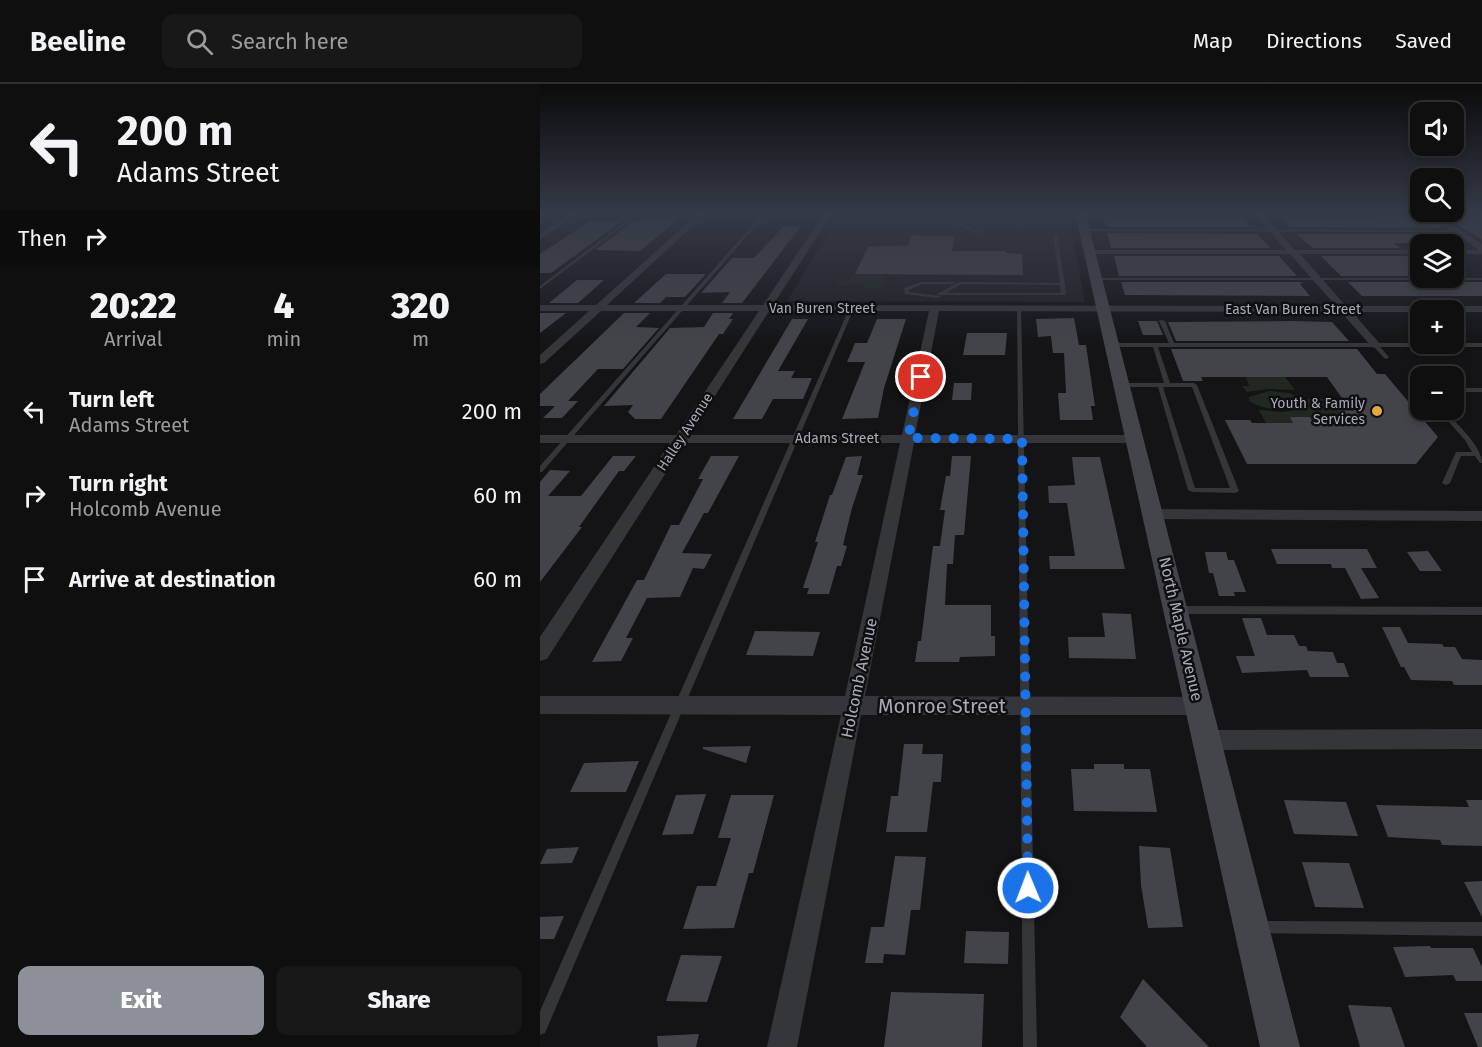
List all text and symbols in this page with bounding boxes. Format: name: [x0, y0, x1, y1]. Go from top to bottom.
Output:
search box: [162, 14, 582, 68]
text: Beeline: [30, 25, 126, 58]
icon: search: [183, 25, 216, 58]
text: Search here: [231, 28, 349, 55]
text: Map: [1193, 28, 1233, 54]
text: Directions: [1266, 28, 1362, 54]
text: Saved: [1395, 28, 1452, 54]
map controls: [1410, 102, 1464, 420]
button: sound: [1410, 102, 1464, 156]
text: 200 m: [117, 106, 233, 156]
icon: left: [18, 108, 96, 186]
text: Adams Street: [117, 157, 279, 189]
button: search: [1410, 168, 1464, 222]
icon: right: [79, 222, 112, 255]
text: Then: [18, 225, 67, 252]
button: layers: [1410, 234, 1464, 288]
text: 20:22: [90, 284, 177, 328]
text: 4: [274, 284, 294, 328]
text: 320: [391, 284, 450, 328]
street label: Van Buren Street: [769, 300, 876, 317]
button: +: [1410, 300, 1464, 354]
street label: East Van Buren Street: [1225, 301, 1362, 318]
text: Arrival: [104, 327, 163, 351]
text: min: [267, 327, 301, 351]
text: m: [412, 327, 429, 351]
pin: [895, 351, 946, 402]
icon: arrive: [904, 360, 937, 393]
button: −: [1410, 366, 1464, 420]
text: Turn left: [69, 386, 154, 413]
street label: Halley Avenue: [653, 390, 717, 474]
icon: left: [18, 395, 51, 428]
place label: Youth & Family Services: [1270, 395, 1365, 428]
text: 200 m: [462, 398, 522, 425]
marker: Youth & Family Services: [1370, 404, 1384, 418]
text: Adams Street: [69, 413, 189, 437]
street label: Adams Street: [795, 430, 880, 447]
text: Turn right: [69, 470, 168, 497]
icon: right: [18, 479, 51, 512]
text: 60 m: [473, 482, 522, 509]
text: Holcomb Avenue: [69, 497, 222, 521]
street label: North Maple Avenue: [1155, 555, 1207, 703]
icon: arrive: [18, 563, 51, 596]
text: Arrive at destination: [69, 566, 276, 593]
text: 60 m: [473, 566, 522, 593]
street label: Holcomb Avenue: [837, 616, 881, 740]
street label: Monroe Street: [878, 694, 1007, 718]
position arrow: [996, 856, 1060, 920]
button: Exit: [18, 966, 264, 1035]
button: Share: [276, 966, 522, 1035]

